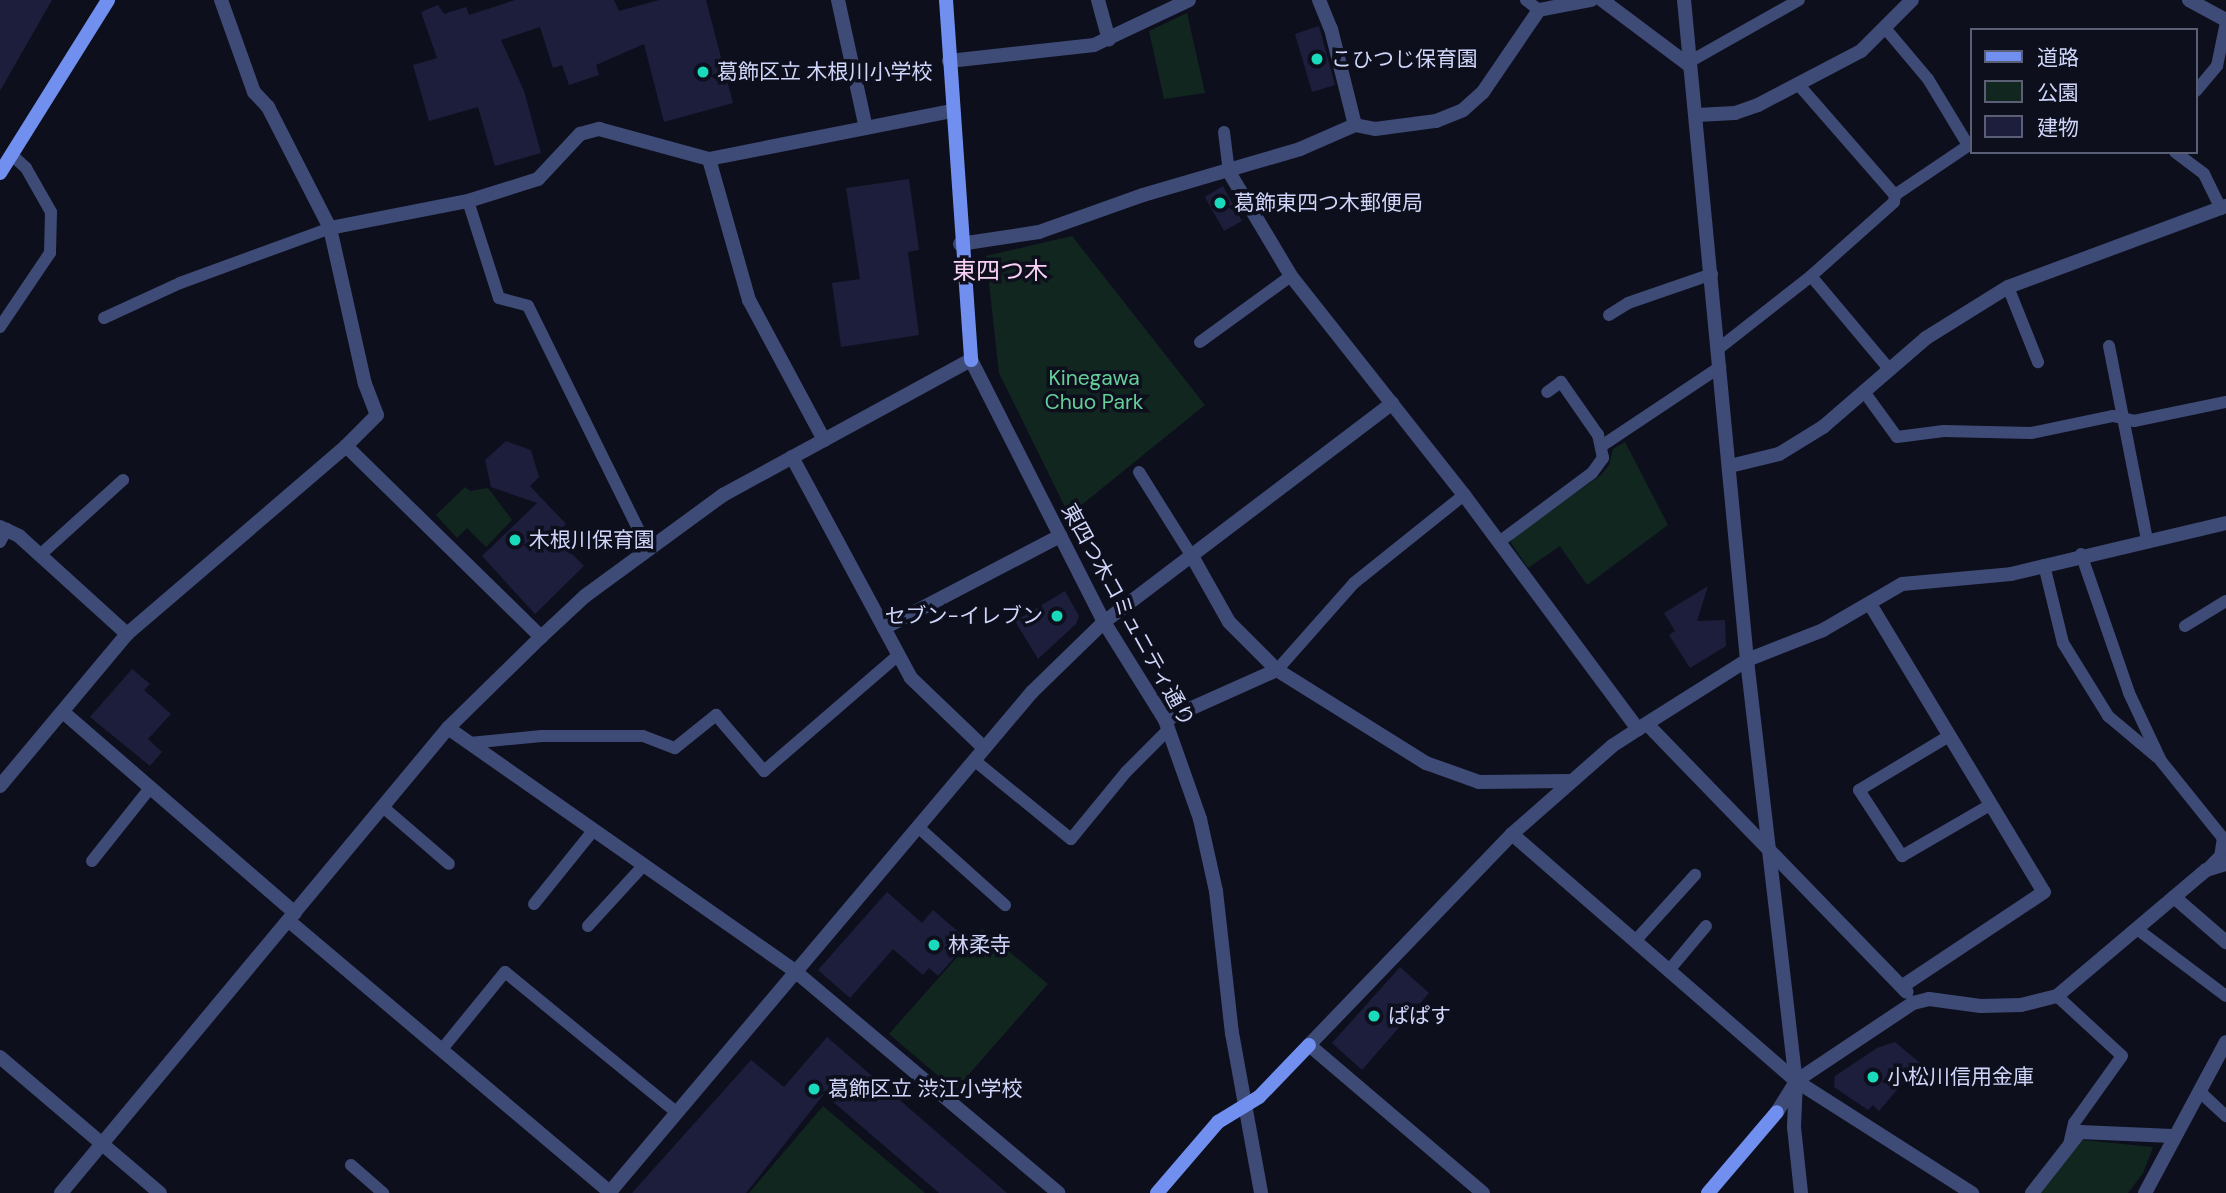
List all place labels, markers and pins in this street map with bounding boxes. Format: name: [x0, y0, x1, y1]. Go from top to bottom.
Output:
place label: こひつじ保育園: [1331, 46, 1478, 72]
marker: こひつじ保育園: [1309, 51, 1325, 67]
place label: 葛飾区立 木根川小学校: [717, 59, 933, 85]
marker: 葛飾区立 木根川小学校: [695, 64, 711, 80]
place label: 葛飾東四つ木郵便局: [1234, 190, 1423, 216]
marker: 葛飾東四つ木郵便局: [1212, 195, 1228, 211]
place label: 木根川保育園: [529, 527, 655, 553]
marker: 木根川保育園: [507, 532, 523, 548]
place label: セブン-イレブン: [885, 603, 1043, 629]
marker: セブン-イレブン: [1049, 608, 1065, 624]
place label: 林柔寺: [948, 932, 1011, 958]
marker: 林柔寺: [926, 937, 942, 953]
place label: ぱぱす: [1388, 1003, 1451, 1029]
marker: ぱぱす: [1366, 1008, 1382, 1024]
place label: 小松川信用金庫: [1887, 1064, 2034, 1090]
marker: 小松川信用金庫: [1865, 1069, 1881, 1085]
place label: 葛飾区立 渋江小学校: [828, 1076, 1023, 1102]
marker: 葛飾区立 渋江小学校: [806, 1081, 822, 1097]

